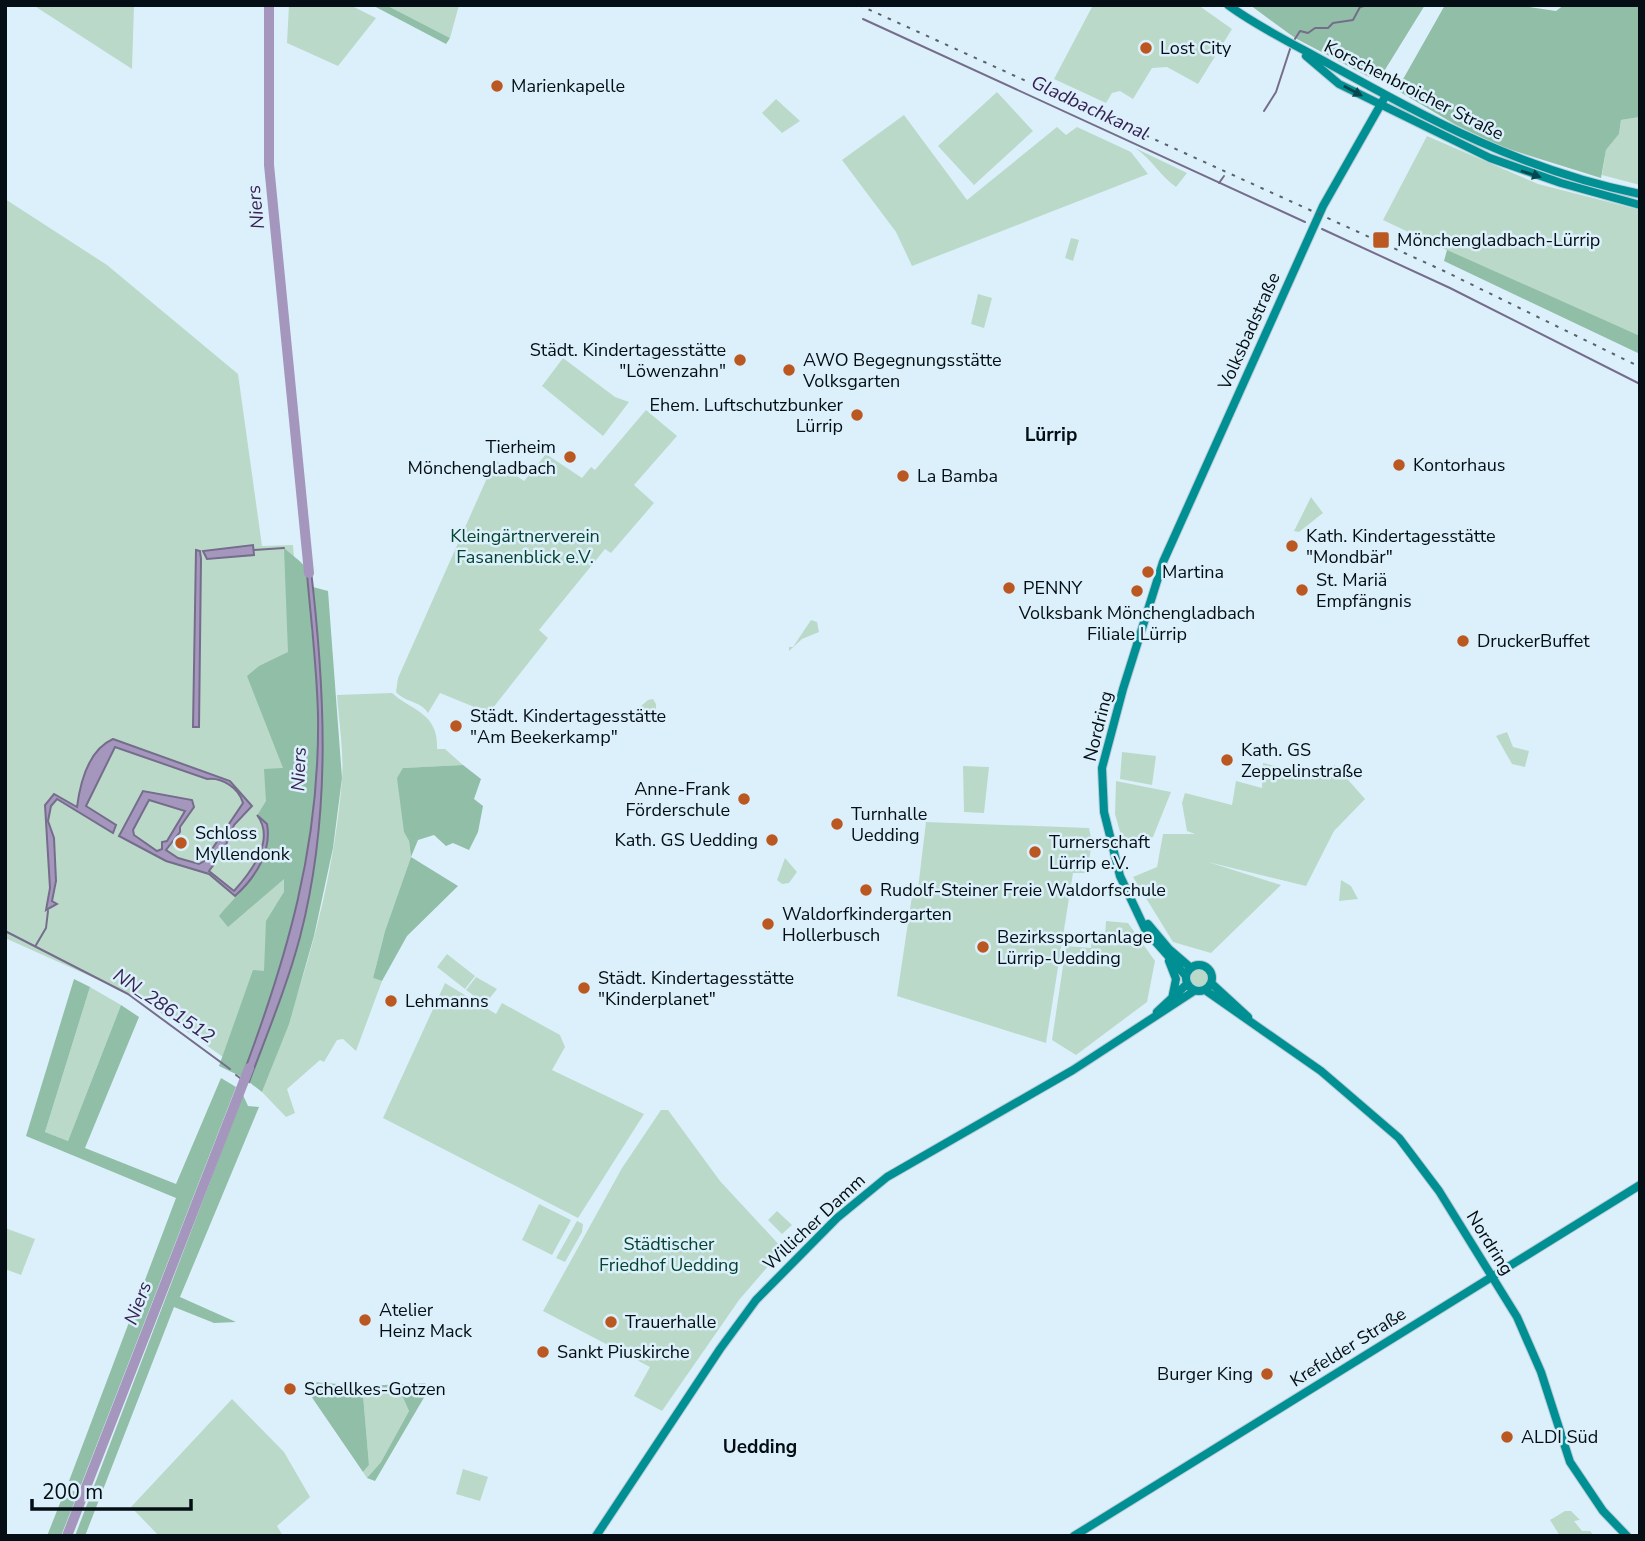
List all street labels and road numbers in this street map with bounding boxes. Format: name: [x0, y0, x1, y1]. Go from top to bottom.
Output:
street label: Korschenbroicher Straße: [1320, 34, 1508, 146]
street label: Volksbadstraße: [1212, 269, 1286, 394]
street label: Nordring: [1078, 688, 1118, 764]
street label: Willicher Damm: [758, 1168, 870, 1276]
street label: Nordring: [1461, 1206, 1519, 1280]
street label: Krefelder Straße: [1285, 1302, 1411, 1392]

